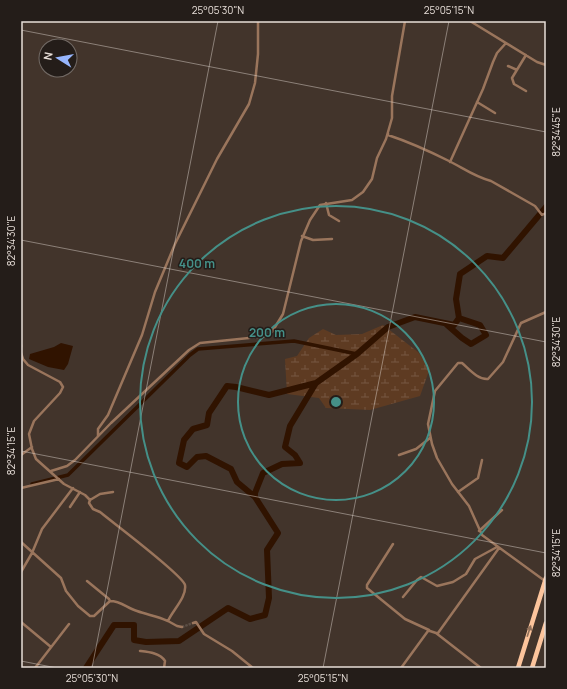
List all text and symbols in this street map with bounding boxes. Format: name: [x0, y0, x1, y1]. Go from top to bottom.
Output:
text: 25°05'30"N: [192, 3, 244, 17]
text: 25°05'15"N: [424, 3, 474, 17]
north arrow: [38, 38, 78, 78]
text: N: [40, 51, 56, 61]
text: 82°34'45"E: [549, 107, 563, 157]
text: 82°34'30"E: [4, 215, 18, 266]
text: 400 m: [179, 255, 215, 272]
text: 82°34'30"E: [549, 316, 563, 367]
text: 200 m: [249, 324, 285, 341]
centre of rings: [329, 395, 343, 409]
text: 82°34'15"E: [4, 426, 18, 475]
text: 82°34'15"E: [549, 528, 563, 577]
one-way arrow: [526, 624, 532, 636]
text: 25°05'30"N: [66, 671, 118, 685]
text: 25°05'15"N: [298, 671, 348, 685]

